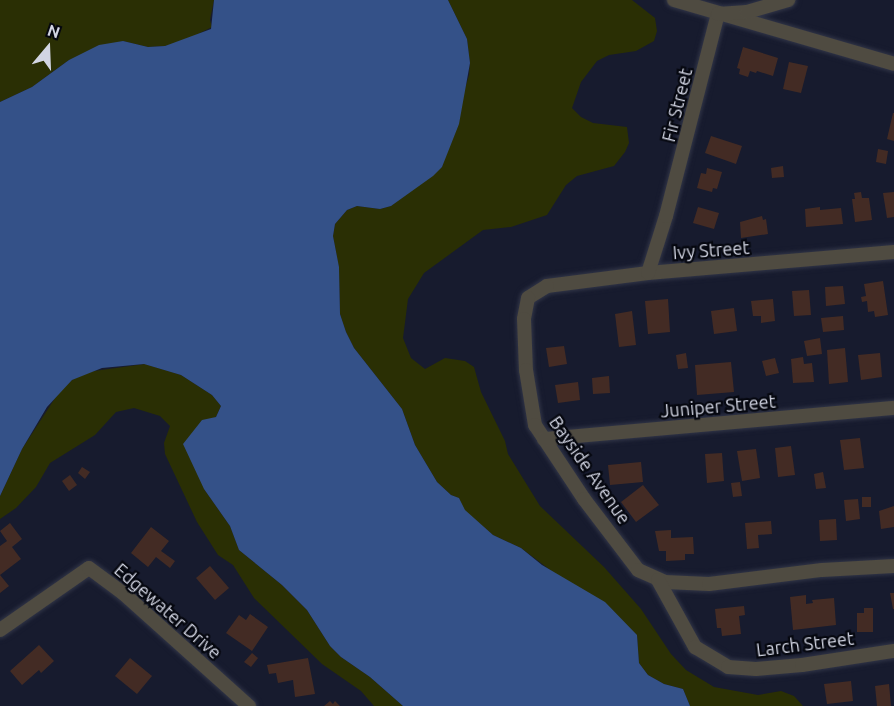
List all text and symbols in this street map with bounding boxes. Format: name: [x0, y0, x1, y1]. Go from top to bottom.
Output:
north arrow: [18, 18, 78, 78]
text: N: [45, 21, 62, 41]
street label: Fir Street: [657, 66, 697, 144]
street label: Ivy Street: [672, 237, 750, 263]
street label: Juniper Street: [660, 390, 776, 422]
street label: Bayside Avenue: [545, 412, 635, 528]
street label: Edgewater Drive: [110, 559, 226, 663]
street label: Larch Street: [755, 627, 855, 661]

